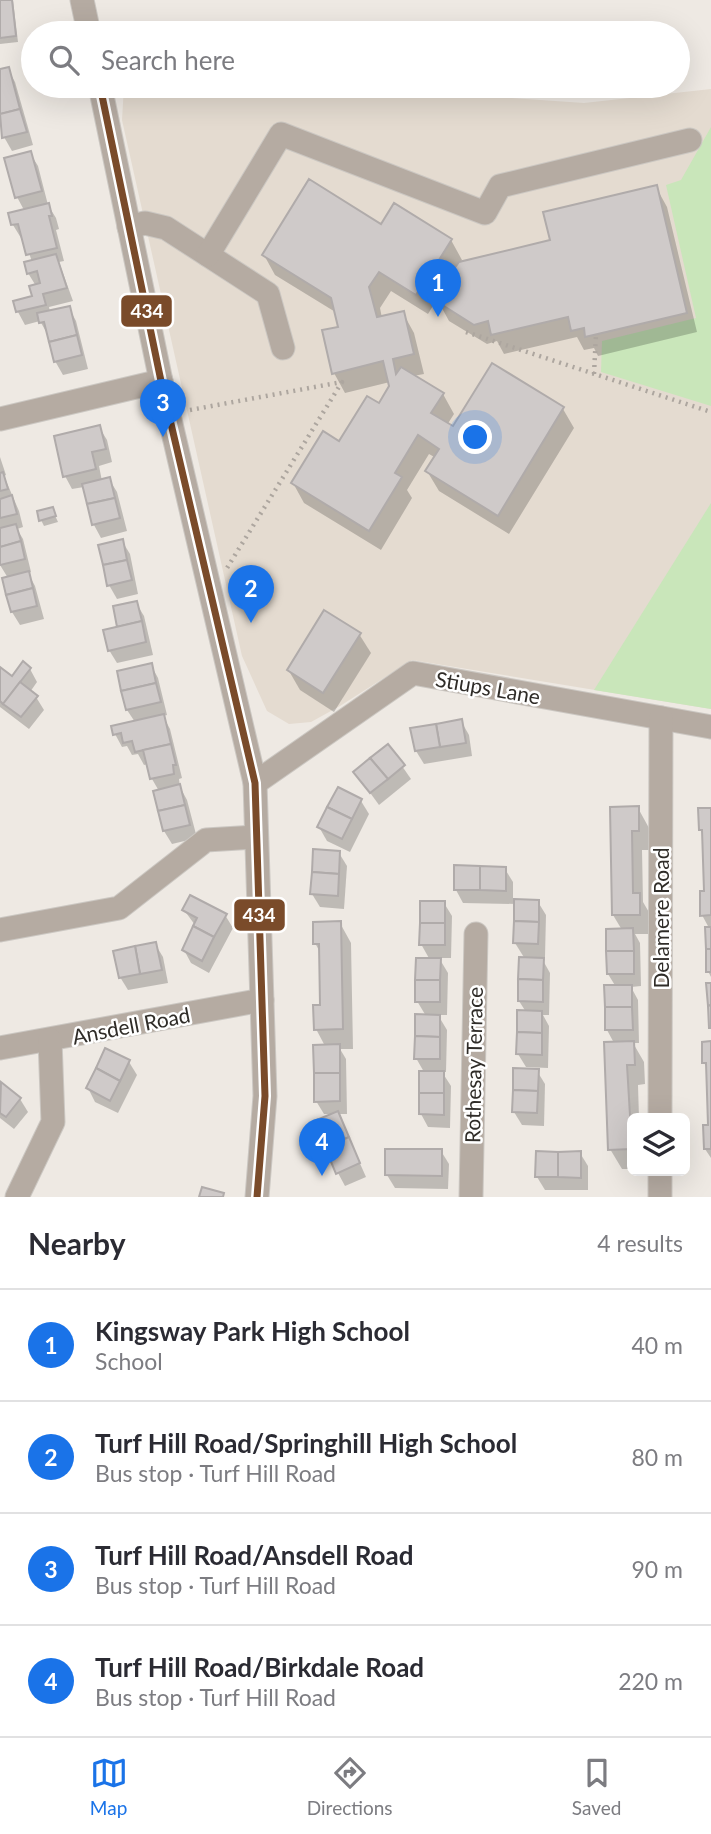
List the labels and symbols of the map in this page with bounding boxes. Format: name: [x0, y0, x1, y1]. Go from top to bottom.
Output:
pin: 1: [415, 259, 461, 317]
line badge: 434: [120, 294, 173, 328]
text: 434: [130, 299, 164, 322]
pin: 3: [140, 379, 186, 437]
your location: [458, 420, 492, 454]
pin: 2: [228, 565, 274, 623]
street label: Stiups Lane: [434, 666, 542, 708]
street label: Delamere Road: [648, 848, 673, 988]
line badge: 434: [233, 898, 286, 932]
text: 434: [242, 903, 276, 926]
street label: Rothesay Terrace: [459, 987, 487, 1143]
street label: Ansdell Road: [70, 1001, 192, 1049]
pin: 4: [299, 1118, 345, 1176]

